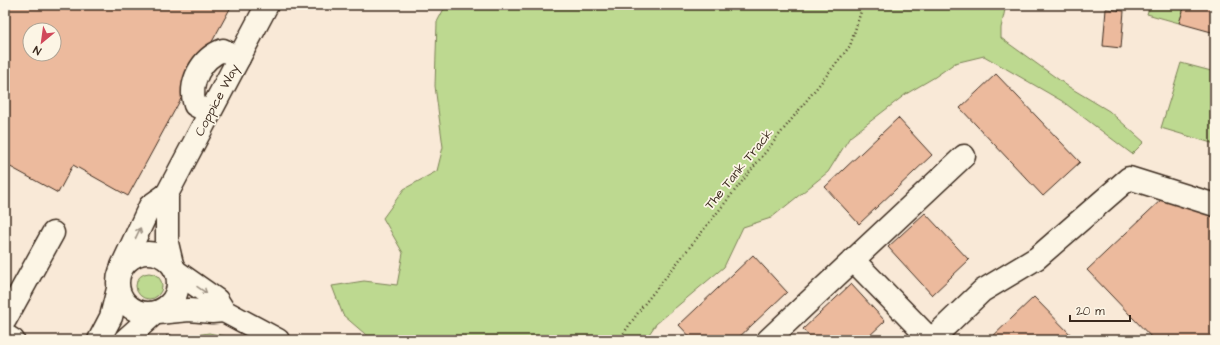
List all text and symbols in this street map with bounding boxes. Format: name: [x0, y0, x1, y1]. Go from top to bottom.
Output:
north arrow: [22, 22, 62, 62]
text: N: [31, 42, 44, 59]
street label: Coppice Way: [190, 61, 244, 140]
street label: The Tank Track: [701, 125, 777, 213]
one-way arrow: [135, 228, 142, 240]
one-way arrow: [196, 286, 207, 294]
scale bar: [1070, 297, 1130, 323]
text: 20 m: [1076, 303, 1105, 320]

